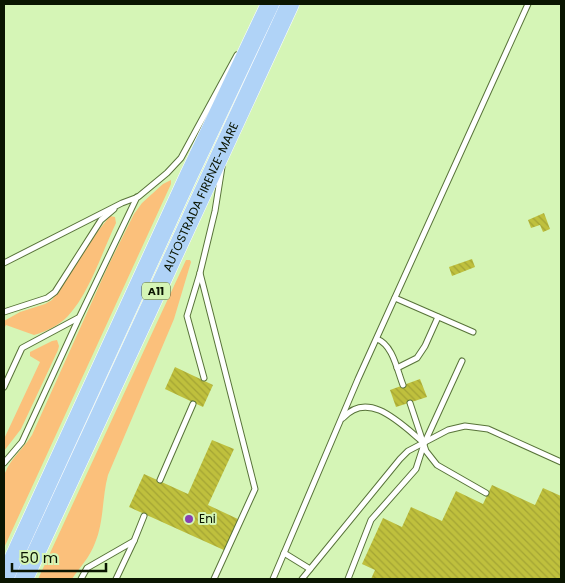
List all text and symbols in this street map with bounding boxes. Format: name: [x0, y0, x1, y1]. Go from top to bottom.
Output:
street label: AUTOSTRADA FIRENZE-MARE: [158, 119, 242, 274]
road number: A11: [142, 282, 170, 300]
place label: Eni: [199, 510, 216, 527]
marker: Eni: [183, 513, 195, 525]
scale bar: [12, 540, 106, 572]
text: 50 m: [20, 547, 58, 568]

